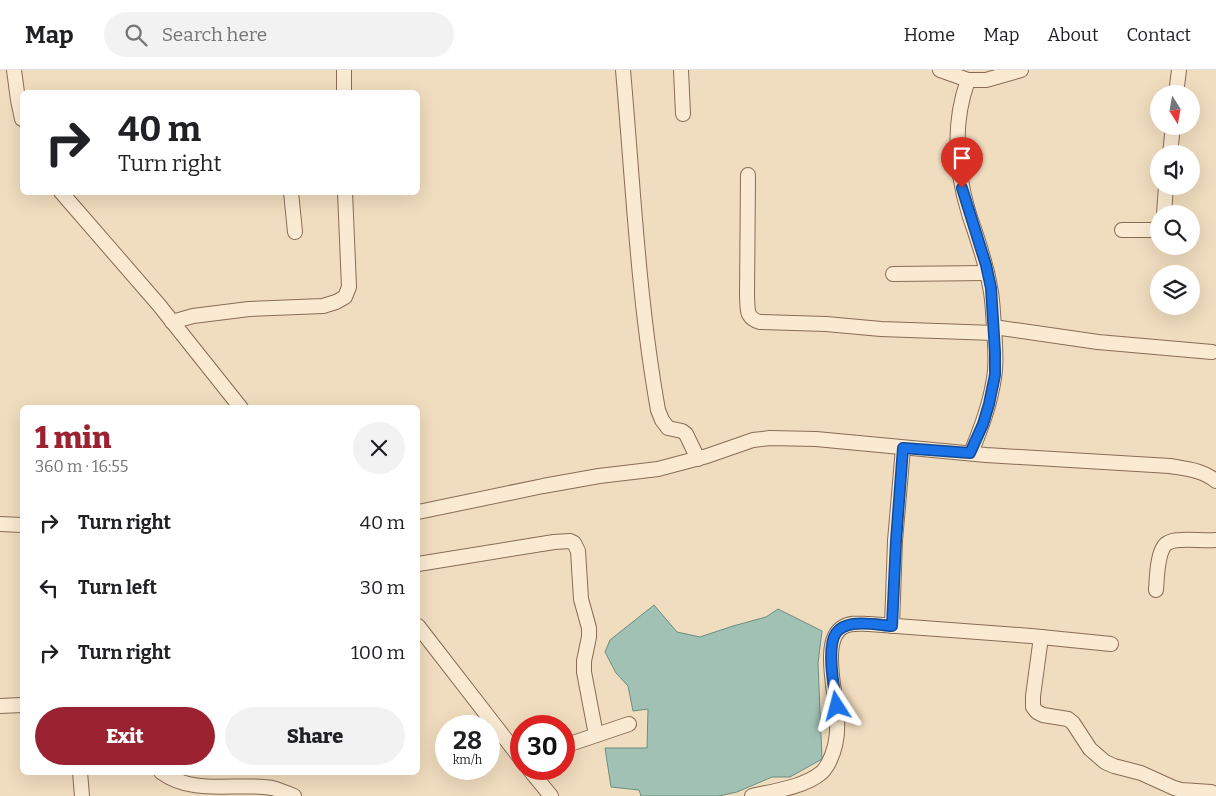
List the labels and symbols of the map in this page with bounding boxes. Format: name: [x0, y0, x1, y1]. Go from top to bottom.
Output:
north arrow: [1150, 85, 1200, 135]
pin: [941, 137, 983, 188]
position arrow: [810, 679, 862, 731]
speed limit sign: 30: [510, 715, 575, 780]

